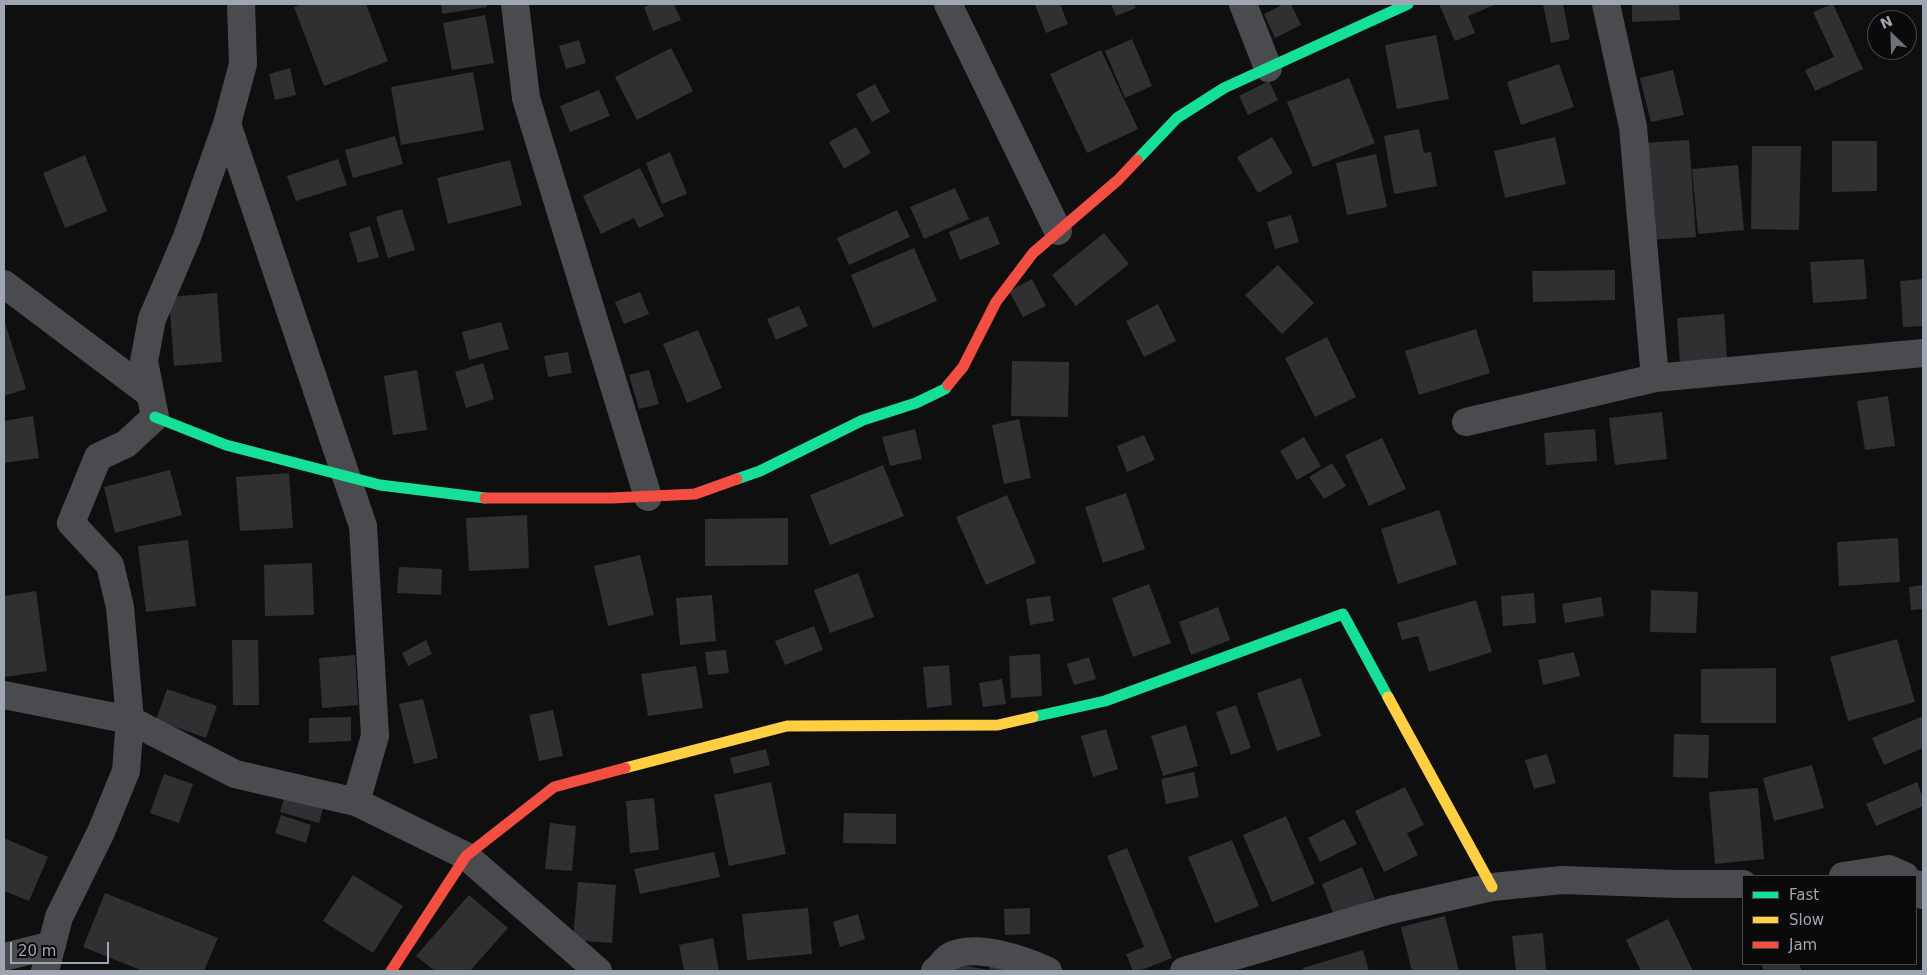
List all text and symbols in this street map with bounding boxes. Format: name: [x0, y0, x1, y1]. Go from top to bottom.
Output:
north arrow: [1867, 10, 1917, 60]
text: N: [1878, 13, 1895, 32]
legend: [1742, 875, 1917, 965]
text: Fast: [1789, 886, 1819, 904]
text: Slow: [1789, 911, 1824, 929]
scale bar: [12, 932, 111, 964]
text: Jam: [1789, 936, 1817, 954]
text: 20 m: [18, 942, 56, 960]

